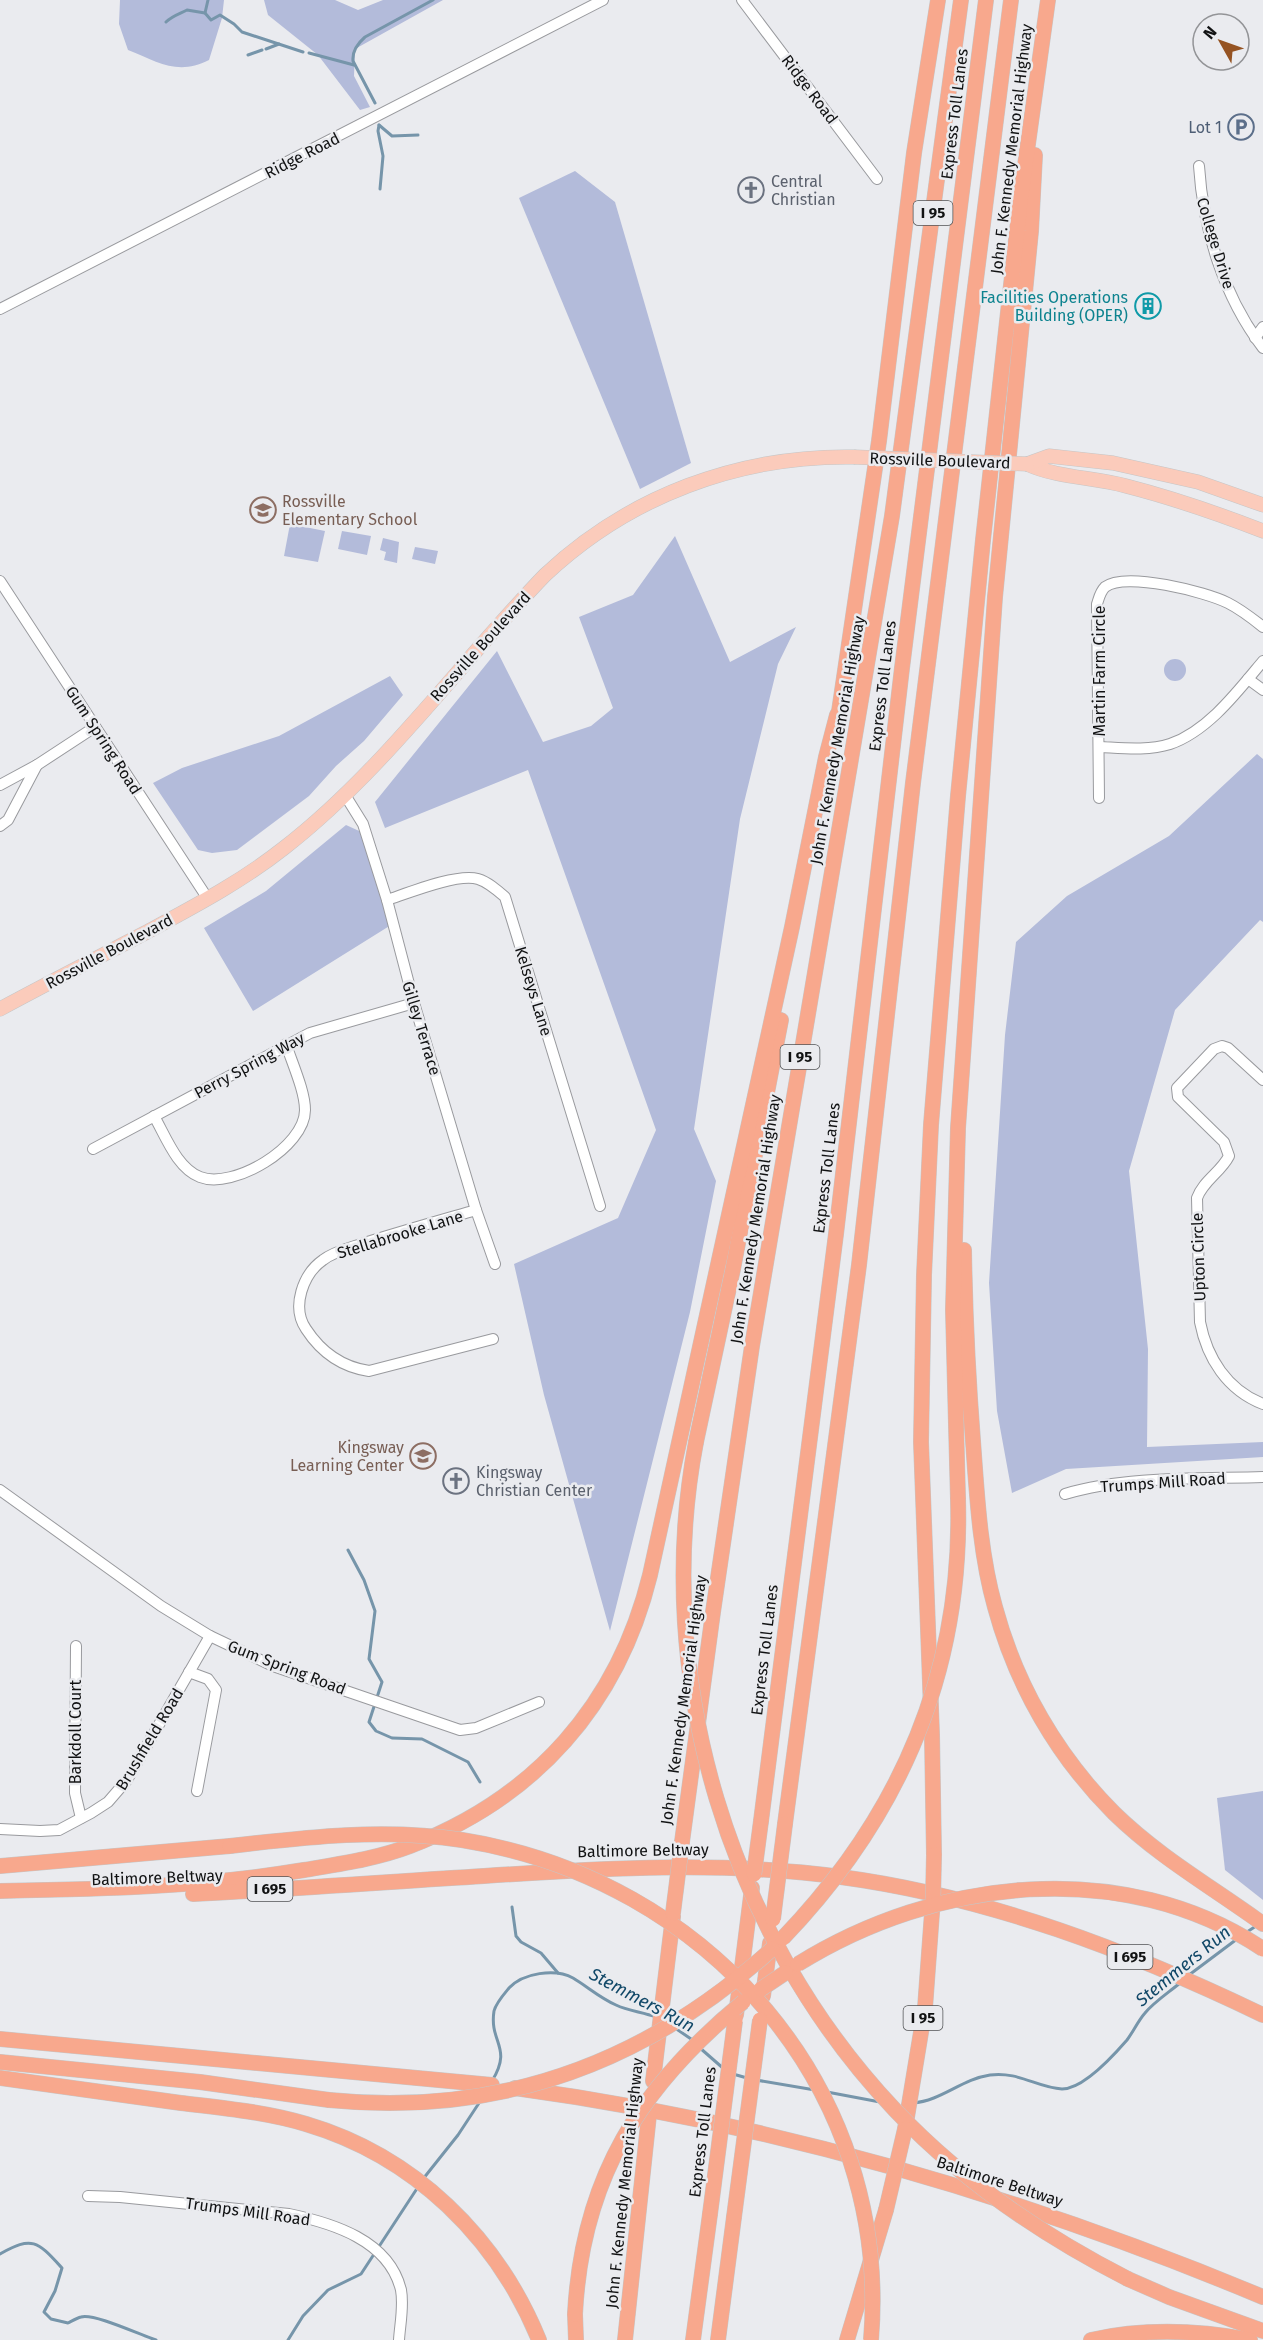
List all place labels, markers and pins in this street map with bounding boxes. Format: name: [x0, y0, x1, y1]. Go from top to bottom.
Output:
parking icon: Lot 1: [1226, 112, 1256, 142]
place label: Lot 1: [1188, 118, 1222, 137]
place label: Central Christian: [771, 172, 836, 209]
church icon: Central Christian: [736, 175, 766, 205]
place label: Facilities Operations Building (OPER): [980, 288, 1128, 325]
building icon: Facilities Operations Building (OPER): [1133, 291, 1163, 321]
place label: Rossville Elementary School: [282, 492, 418, 529]
school or university icon: Rossville Elementary School: [248, 495, 278, 525]
place label: Kingsway Learning Center: [290, 1438, 405, 1475]
school or university icon: Kingsway Learning Center: [408, 1441, 438, 1471]
place label: Kingsway Christian Center: [476, 1463, 593, 1500]
church icon: Kingsway Christian Center: [441, 1466, 471, 1496]

